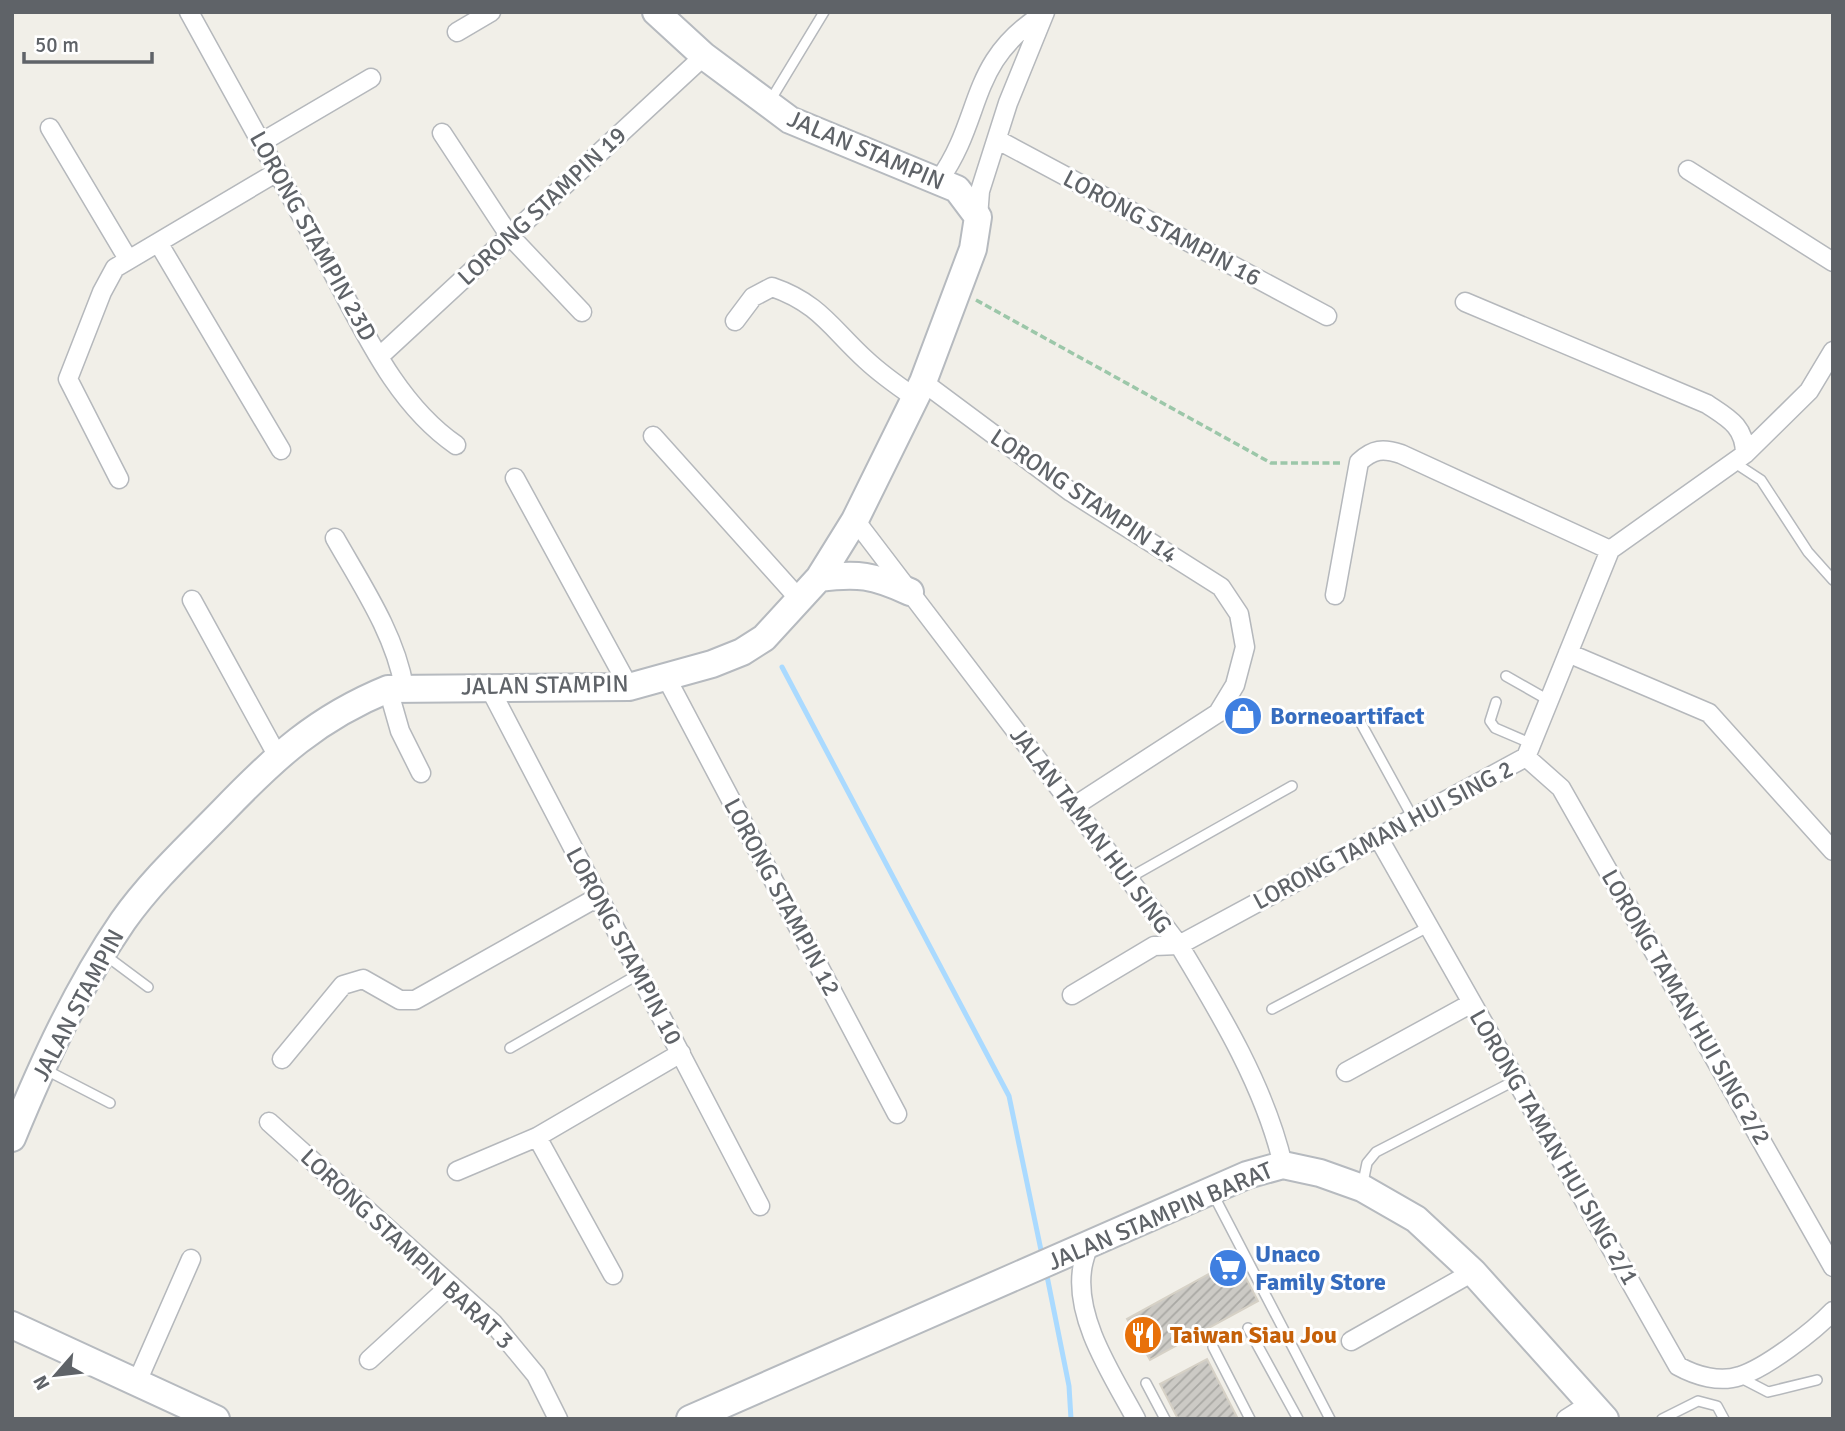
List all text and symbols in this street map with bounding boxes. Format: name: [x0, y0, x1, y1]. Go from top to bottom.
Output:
scale bar: [24, 21, 152, 65]
text: 50 m: [35, 32, 79, 58]
street label: JALAN STAMPIN: [783, 103, 949, 197]
street label: LORONG STAMPIN 19: [451, 120, 633, 292]
street label: LORONG STAMPIN 23D: [243, 126, 383, 346]
street label: LORONG STAMPIN 16: [1058, 163, 1266, 293]
street label: LORONG STAMPIN 14: [985, 422, 1184, 570]
street label: JALAN STAMPIN: [461, 669, 629, 701]
shop icon: Borneoartifact: [1222, 695, 1264, 737]
place label: Borneoartifact: [1270, 701, 1424, 731]
street label: JALAN TAMAN HUI SING: [1004, 721, 1178, 939]
street label: LORONG TAMAN HUI SING 2: [1248, 754, 1518, 916]
street label: LORONG STAMPIN 12: [717, 793, 847, 1001]
street label: LORONG STAMPIN 10: [559, 842, 689, 1050]
street label: LORONG TAMAN HUI SING 2/2: [1595, 864, 1777, 1150]
street label: JALAN STAMPIN: [25, 924, 131, 1086]
street label: LORONG TAMAN HUI SING 2/1: [1463, 1004, 1645, 1290]
street label: LORONG STAMPIN BARAT 3: [294, 1142, 520, 1356]
street label: JALAN STAMPIN BARAT: [1043, 1155, 1277, 1277]
place label: Unaco Family Store: [1255, 1239, 1386, 1297]
supermarket icon: Unaco Family Store: [1207, 1247, 1249, 1289]
restaurant icon: Taiwan Siau Jou: [1122, 1314, 1164, 1356]
place label: Taiwan Siau Jou: [1170, 1320, 1337, 1350]
north arrow: [21, 1340, 91, 1410]
text: N: [28, 1371, 56, 1394]

